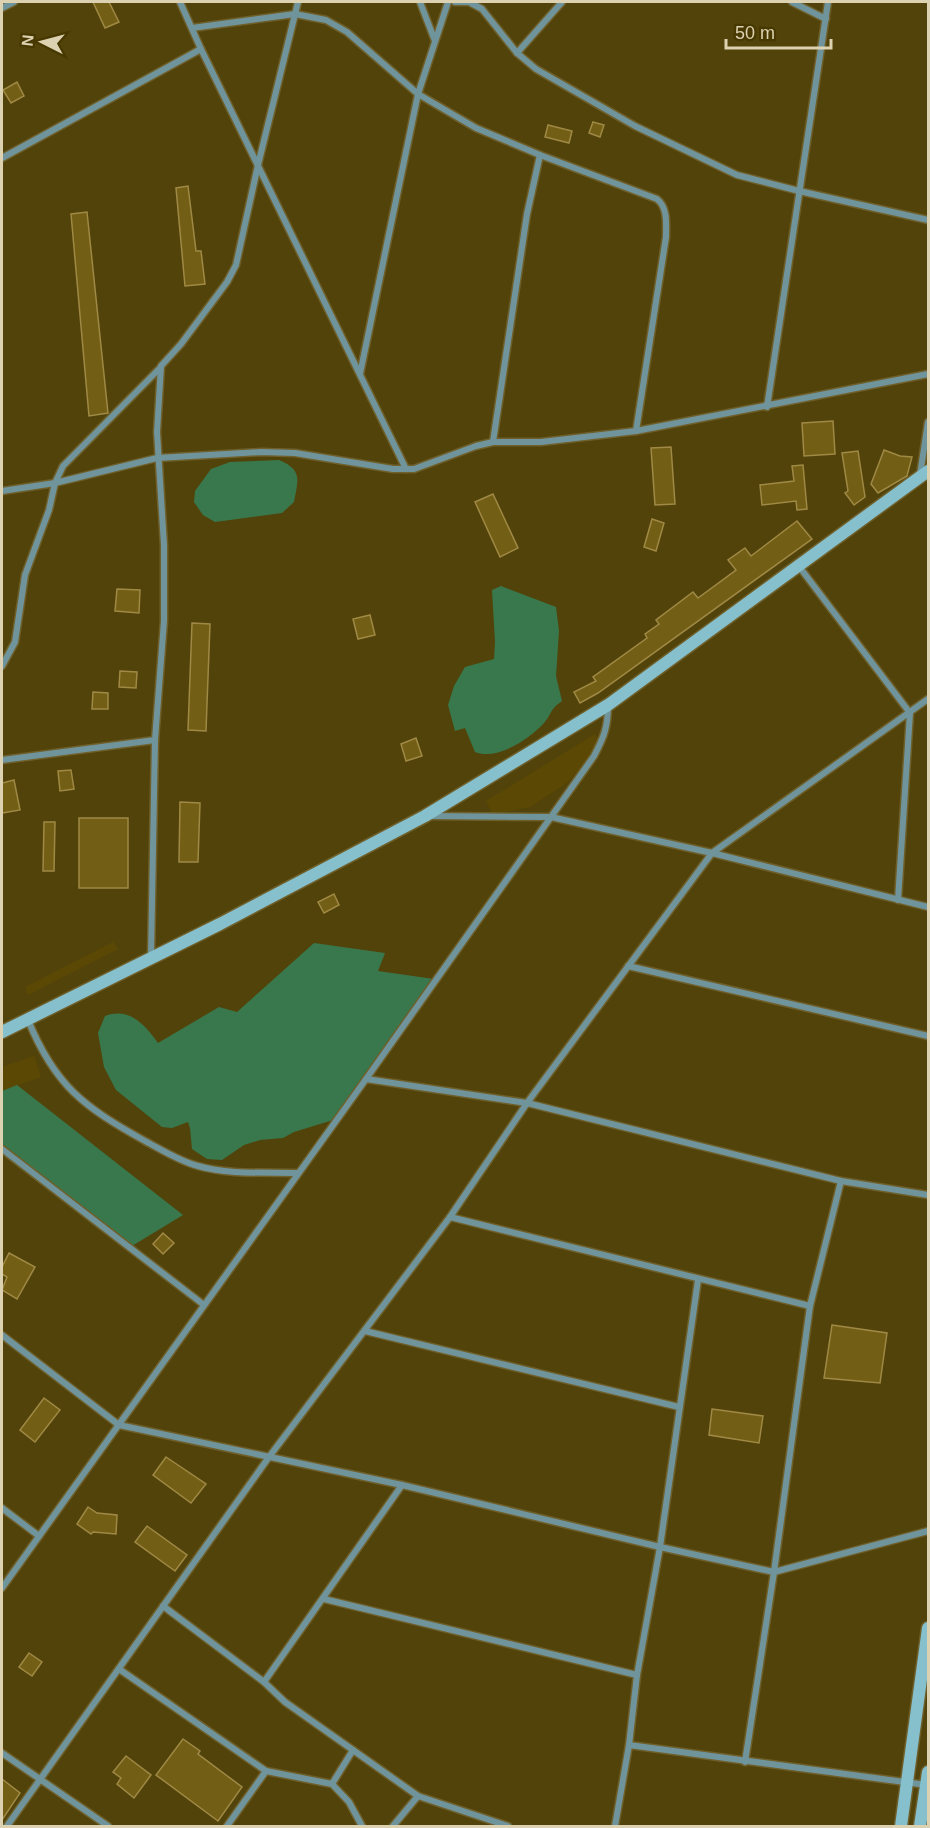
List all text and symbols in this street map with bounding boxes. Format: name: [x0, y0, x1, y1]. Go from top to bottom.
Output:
north arrow: [12, 12, 72, 72]
scale bar: [726, 12, 831, 50]
text: 50 m: [735, 23, 775, 43]
text: N: [19, 34, 37, 47]

